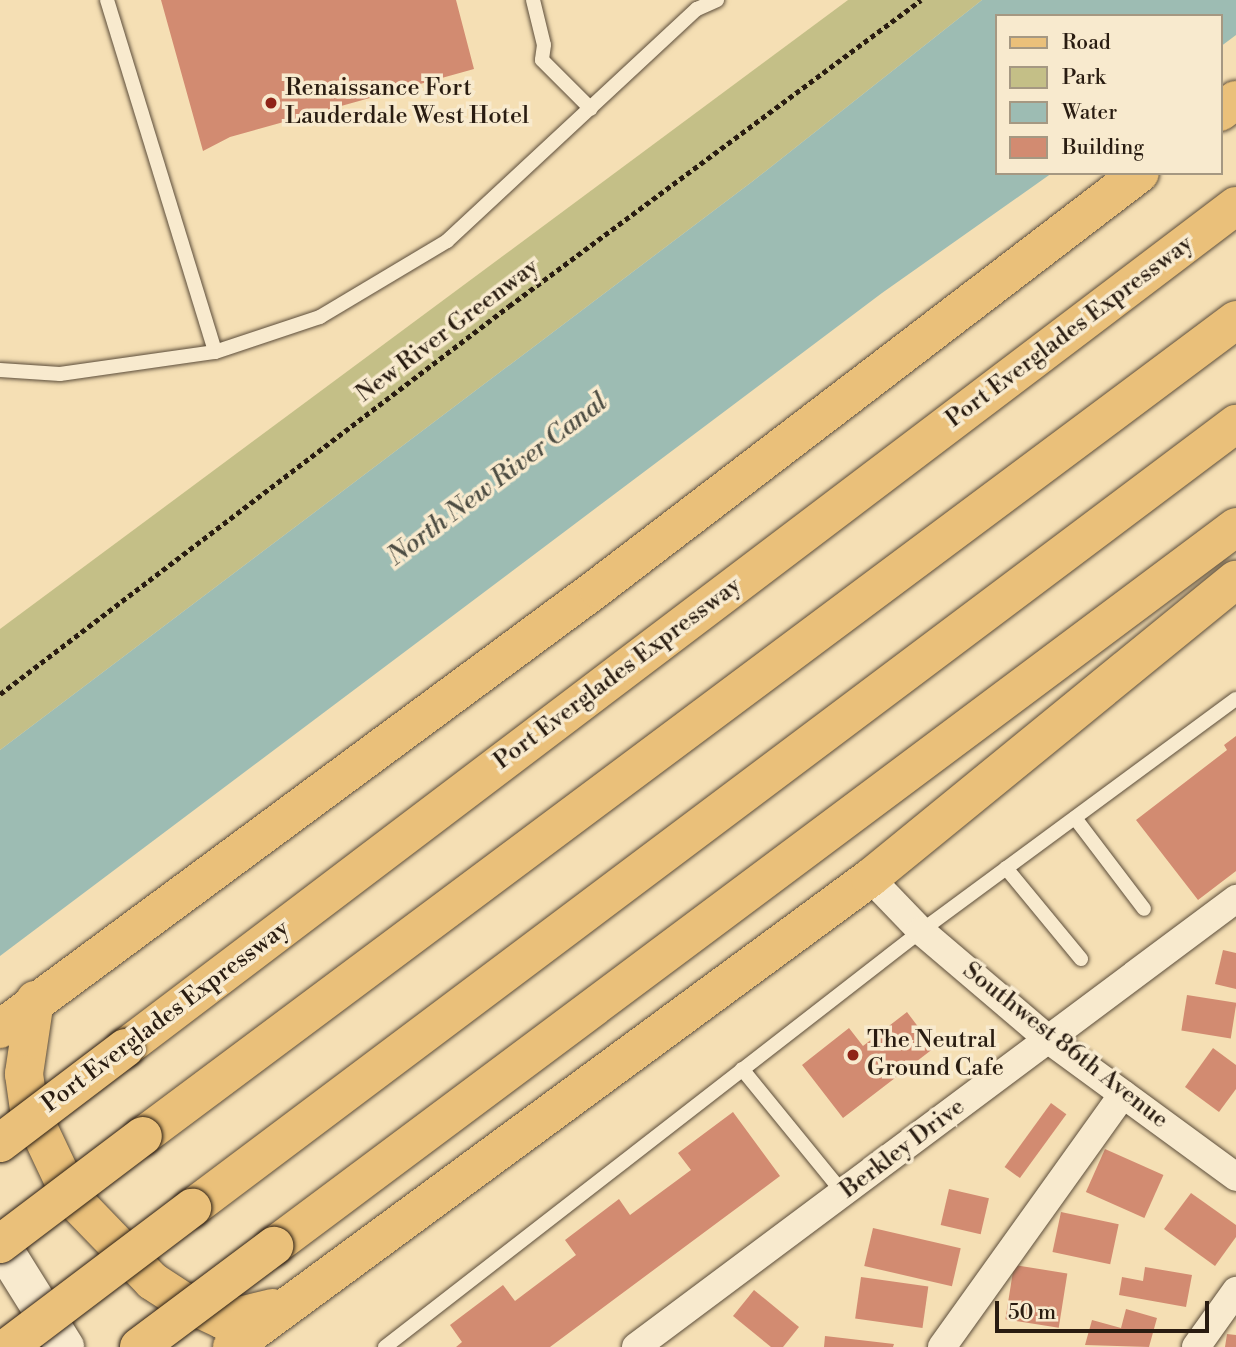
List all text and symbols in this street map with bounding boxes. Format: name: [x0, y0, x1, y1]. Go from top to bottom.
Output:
legend: [995, 14, 1222, 175]
text: Road: [1062, 30, 1111, 56]
text: Park: [1062, 65, 1106, 91]
place label: Renaissance Fort Lauderdale West Hotel: [285, 75, 529, 131]
marker: Renaissance Fort Lauderdale West Hotel: [263, 95, 279, 111]
text: Water: [1062, 100, 1117, 126]
text: Building: [1062, 135, 1144, 161]
street label: Port Everglades Expressway: [941, 230, 1199, 434]
street label: New River Greenway: [351, 253, 545, 409]
water label: North New River Canal: [382, 387, 614, 573]
street label: Port Everglades Expressway: [489, 572, 747, 776]
street label: Port Everglades Expressway: [37, 915, 295, 1119]
street label: Southwest 86th Avenue: [956, 957, 1174, 1135]
place label: The Neutral Ground Cafe: [867, 1027, 1004, 1083]
marker: The Neutral Ground Cafe: [845, 1047, 861, 1063]
street label: Berkley Drive: [835, 1093, 971, 1205]
scale bar: [998, 1288, 1212, 1332]
text: 50 m: [1008, 1300, 1056, 1326]

